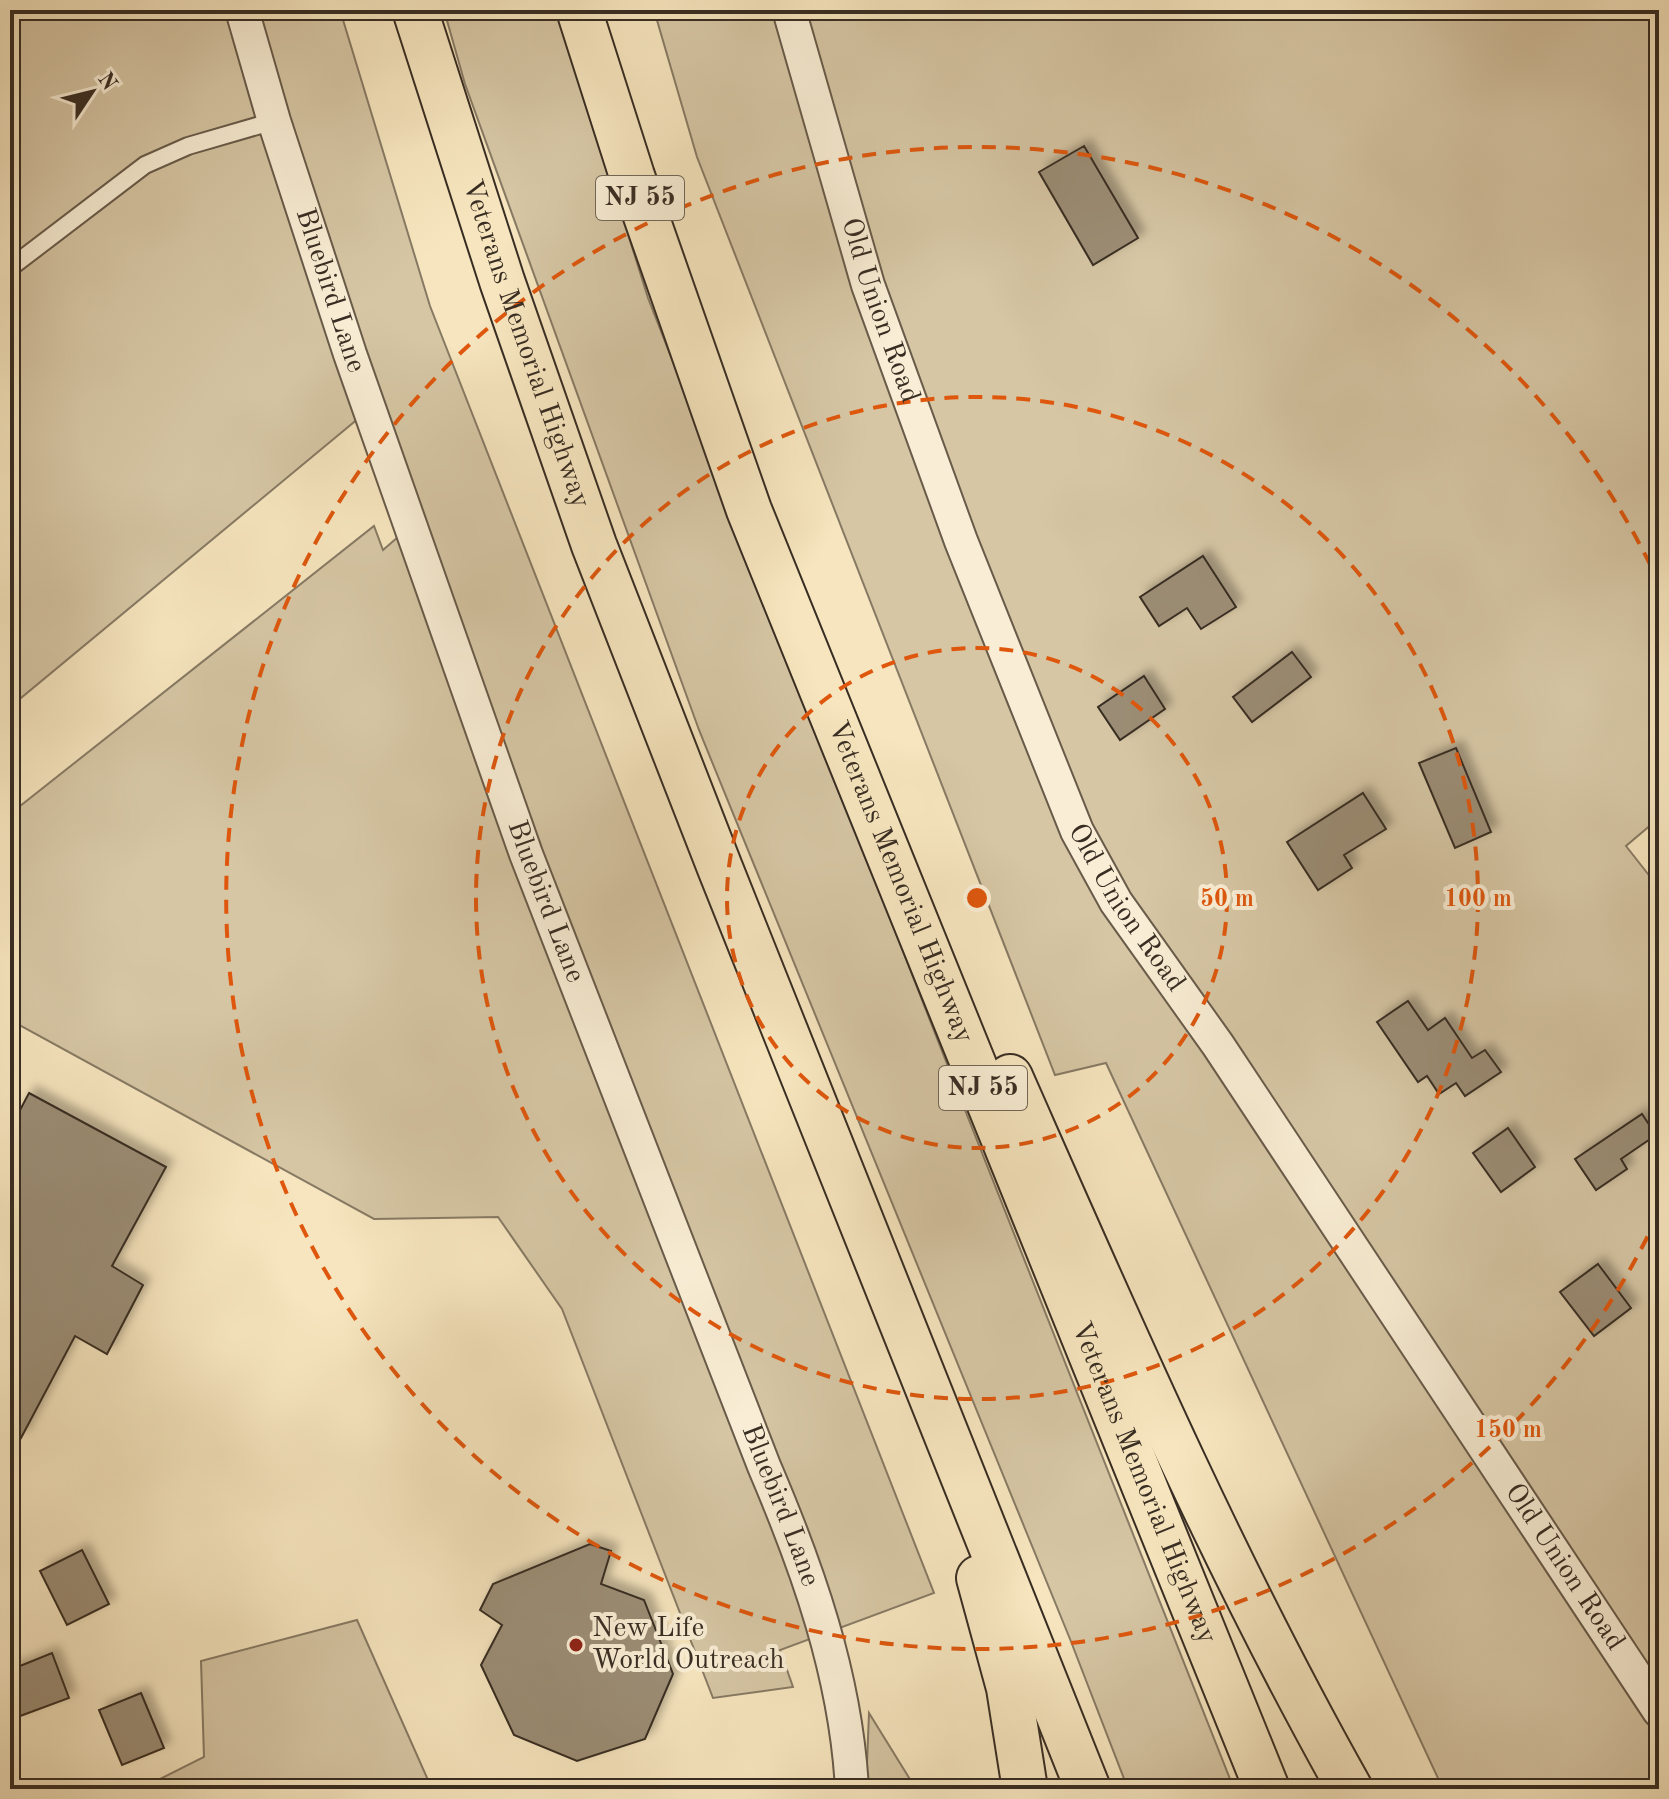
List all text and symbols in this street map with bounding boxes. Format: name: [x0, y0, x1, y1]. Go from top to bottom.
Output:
north arrow: [52, 52, 132, 132]
text: N: [93, 68, 121, 95]
road number: NJ 55: [596, 176, 684, 220]
street label: Veterans Memorial Highway: [457, 177, 594, 512]
street label: Bluebird Lane: [289, 205, 370, 377]
street label: Old Union Road: [836, 215, 924, 407]
street label: Veterans Memorial Highway: [822, 717, 978, 1048]
street label: Bluebird Lane: [501, 817, 589, 987]
street label: Old Union Road: [1062, 819, 1189, 997]
centre of rings: [963, 884, 991, 912]
text: 50 m: [1200, 887, 1254, 912]
text: 100 m: [1444, 888, 1512, 912]
road number: NJ 55: [939, 1066, 1027, 1110]
street label: Veterans Memorial Highway: [1065, 1318, 1221, 1648]
text: 150 m: [1474, 1418, 1542, 1443]
street label: Bluebird Lane: [735, 1421, 824, 1590]
street label: Old Union Road: [1499, 1479, 1629, 1656]
place label: New Life World Outreach: [592, 1615, 785, 1675]
marker: New Life World Outreach: [567, 1636, 585, 1654]

